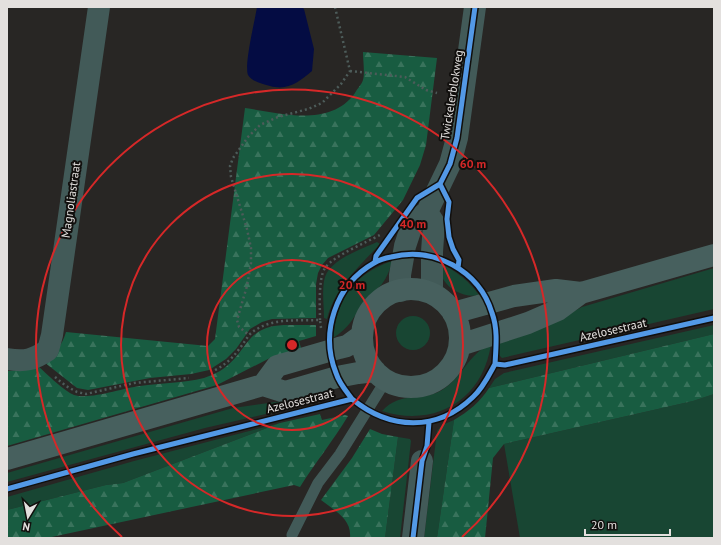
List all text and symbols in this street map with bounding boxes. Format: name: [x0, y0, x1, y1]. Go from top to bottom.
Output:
street label: Twickelerblokweg: [437, 49, 466, 141]
text: 60 m: [460, 156, 486, 171]
street label: Magnoliastraat: [58, 161, 83, 239]
text: 40 m: [400, 216, 426, 231]
text: 20 m: [339, 277, 365, 292]
street label: Azelosestraat: [578, 315, 648, 345]
centre of rings: [285, 338, 299, 352]
street label: Azelosestraat: [265, 385, 335, 416]
north arrow: [8, 497, 48, 537]
scale bar: [585, 511, 670, 537]
text: 20 m: [591, 517, 617, 532]
text: N: [21, 519, 31, 534]

